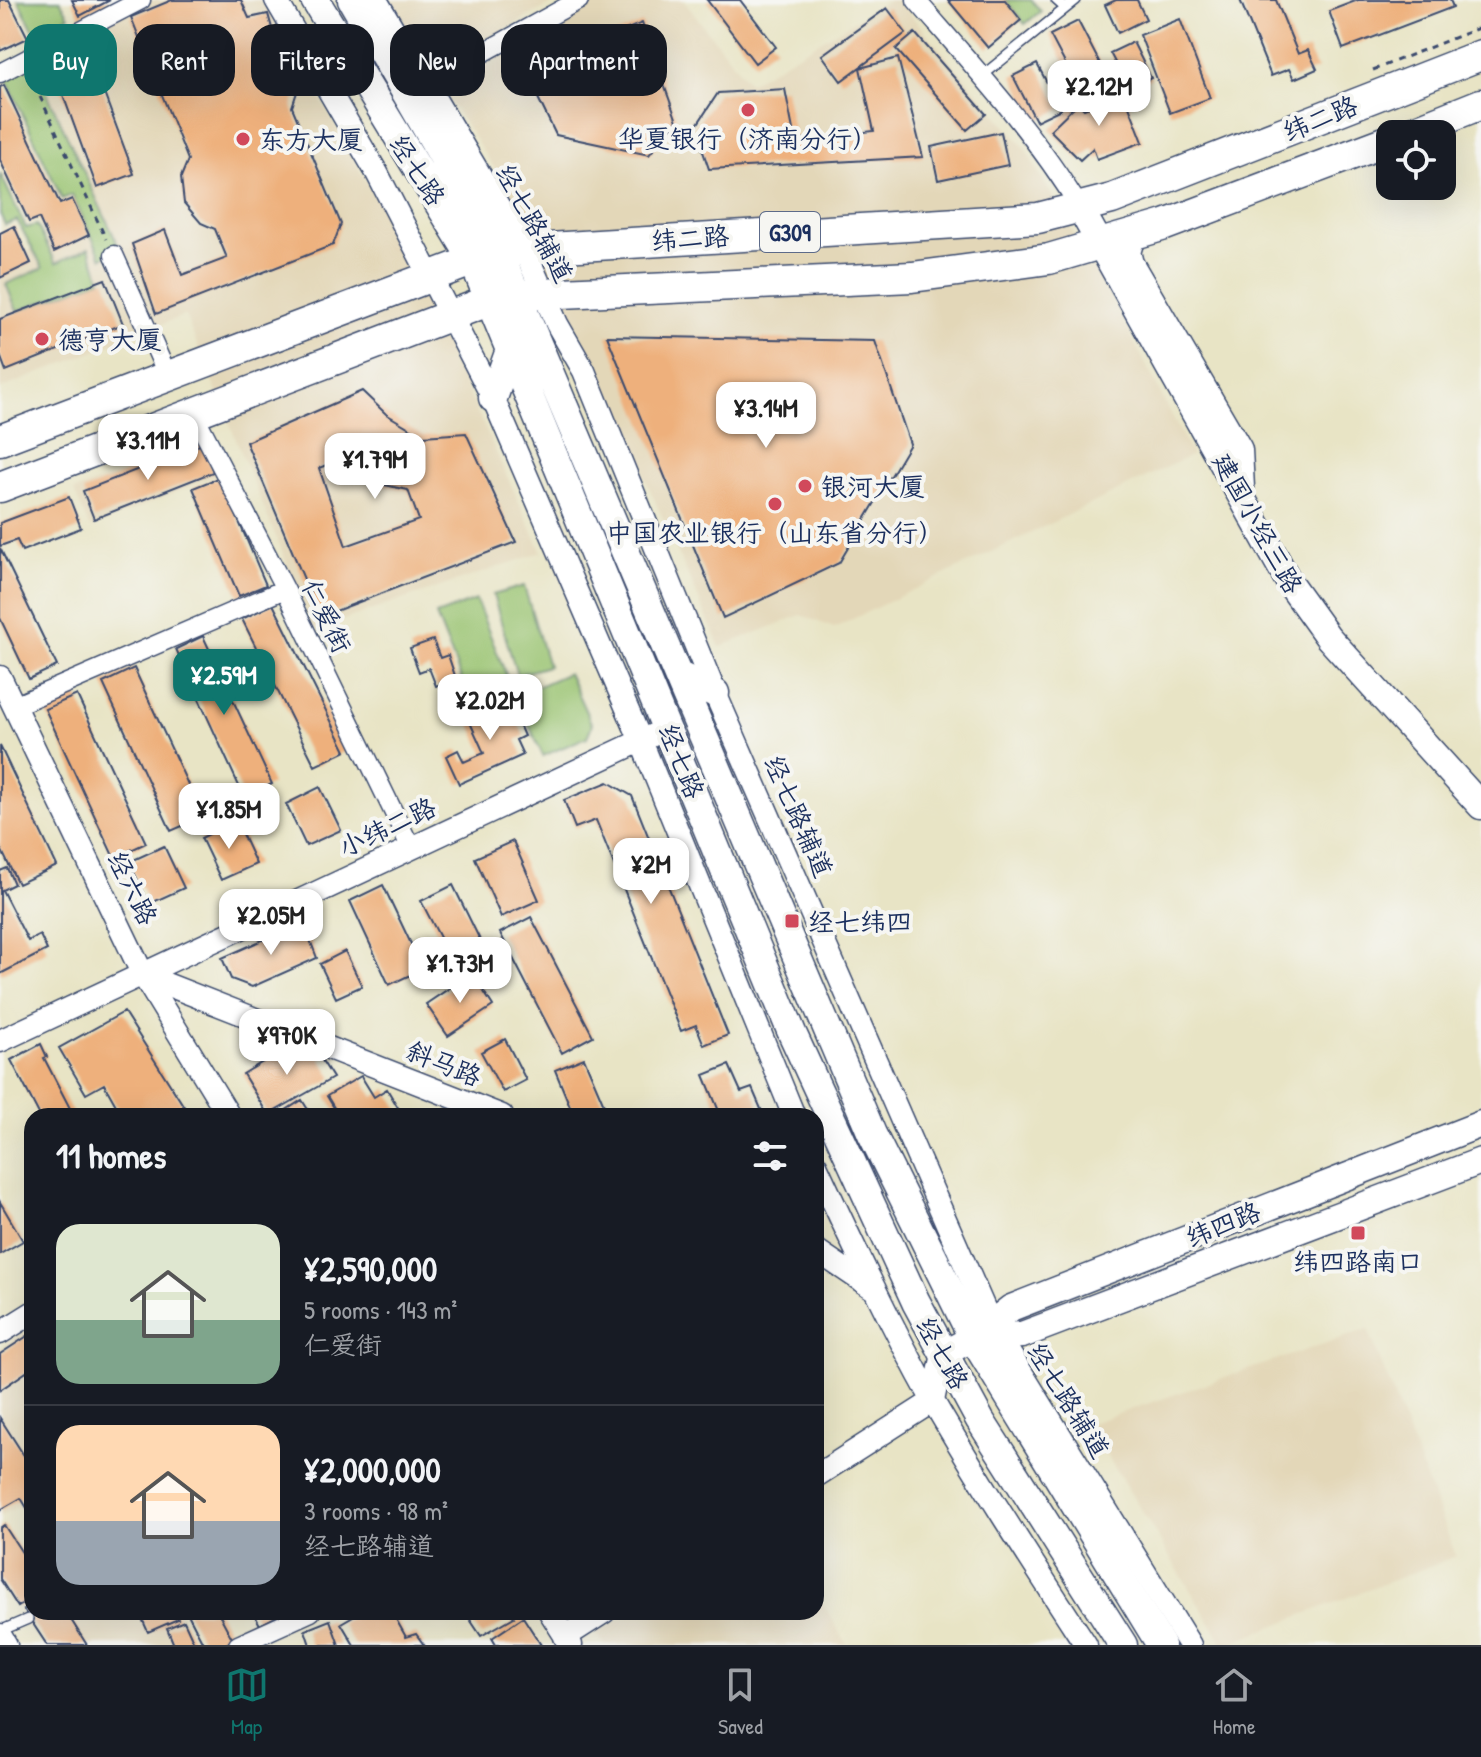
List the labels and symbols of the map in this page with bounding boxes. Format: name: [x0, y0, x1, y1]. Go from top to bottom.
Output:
pin: ¥2.12M: [1034, 60, 1164, 128]
street label: 纬二路: [1277, 87, 1363, 149]
marker: 华夏银行（济南分行）: [739, 101, 757, 119]
place label: 华夏银行（济南分行）: [618, 121, 878, 156]
place label: 东方大厦: [259, 122, 363, 157]
street label: 经七路: [382, 128, 454, 212]
marker: 东方大厦: [234, 130, 252, 148]
street label: 经七路辅道: [488, 158, 582, 288]
road number: G309: [760, 212, 820, 252]
street label: 纬二路: [650, 218, 730, 258]
place label: 德亨大厦: [58, 322, 162, 357]
marker: 德亨大厦: [33, 330, 51, 348]
pin: ¥3.14M: [701, 382, 831, 450]
pin: ¥3.11M: [83, 414, 213, 482]
pin: ¥1.79M: [310, 433, 440, 501]
street label: 建国小经三路: [1205, 446, 1311, 600]
place label: 银河大厦: [821, 469, 925, 504]
marker: 银河大厦: [796, 477, 814, 495]
marker: 中国农业银行（山东省分行）: [766, 495, 784, 513]
place label: 中国农业银行（山东省分行）: [606, 515, 944, 550]
street label: 仁爱街: [294, 573, 360, 659]
pin: ¥2.59M: [159, 649, 289, 717]
pin: ¥2.02M: [425, 674, 555, 742]
street label: 经七路: [651, 718, 713, 804]
street label: 经七路辅道: [757, 749, 841, 883]
pin: ¥1.85M: [164, 783, 294, 851]
street label: 小纬二路: [332, 789, 442, 865]
pin: ¥2M: [612, 838, 690, 906]
street label: 经六路: [100, 845, 166, 931]
pin: ¥2.05M: [206, 889, 336, 957]
place label: 经七纬四: [808, 904, 912, 939]
marker: 经七纬四: [783, 912, 801, 930]
pin: ¥1.73M: [395, 937, 525, 1005]
pin: ¥970K: [231, 1009, 343, 1077]
street label: 斜马路: [401, 1032, 487, 1094]
street label: 纬四路: [1180, 1193, 1266, 1255]
marker: 纬四路南口: [1349, 1224, 1367, 1242]
place label: 纬四路南口: [1293, 1244, 1423, 1279]
street label: 经七路: [909, 1310, 977, 1396]
street label: 经七路辅道: [1020, 1336, 1118, 1464]

